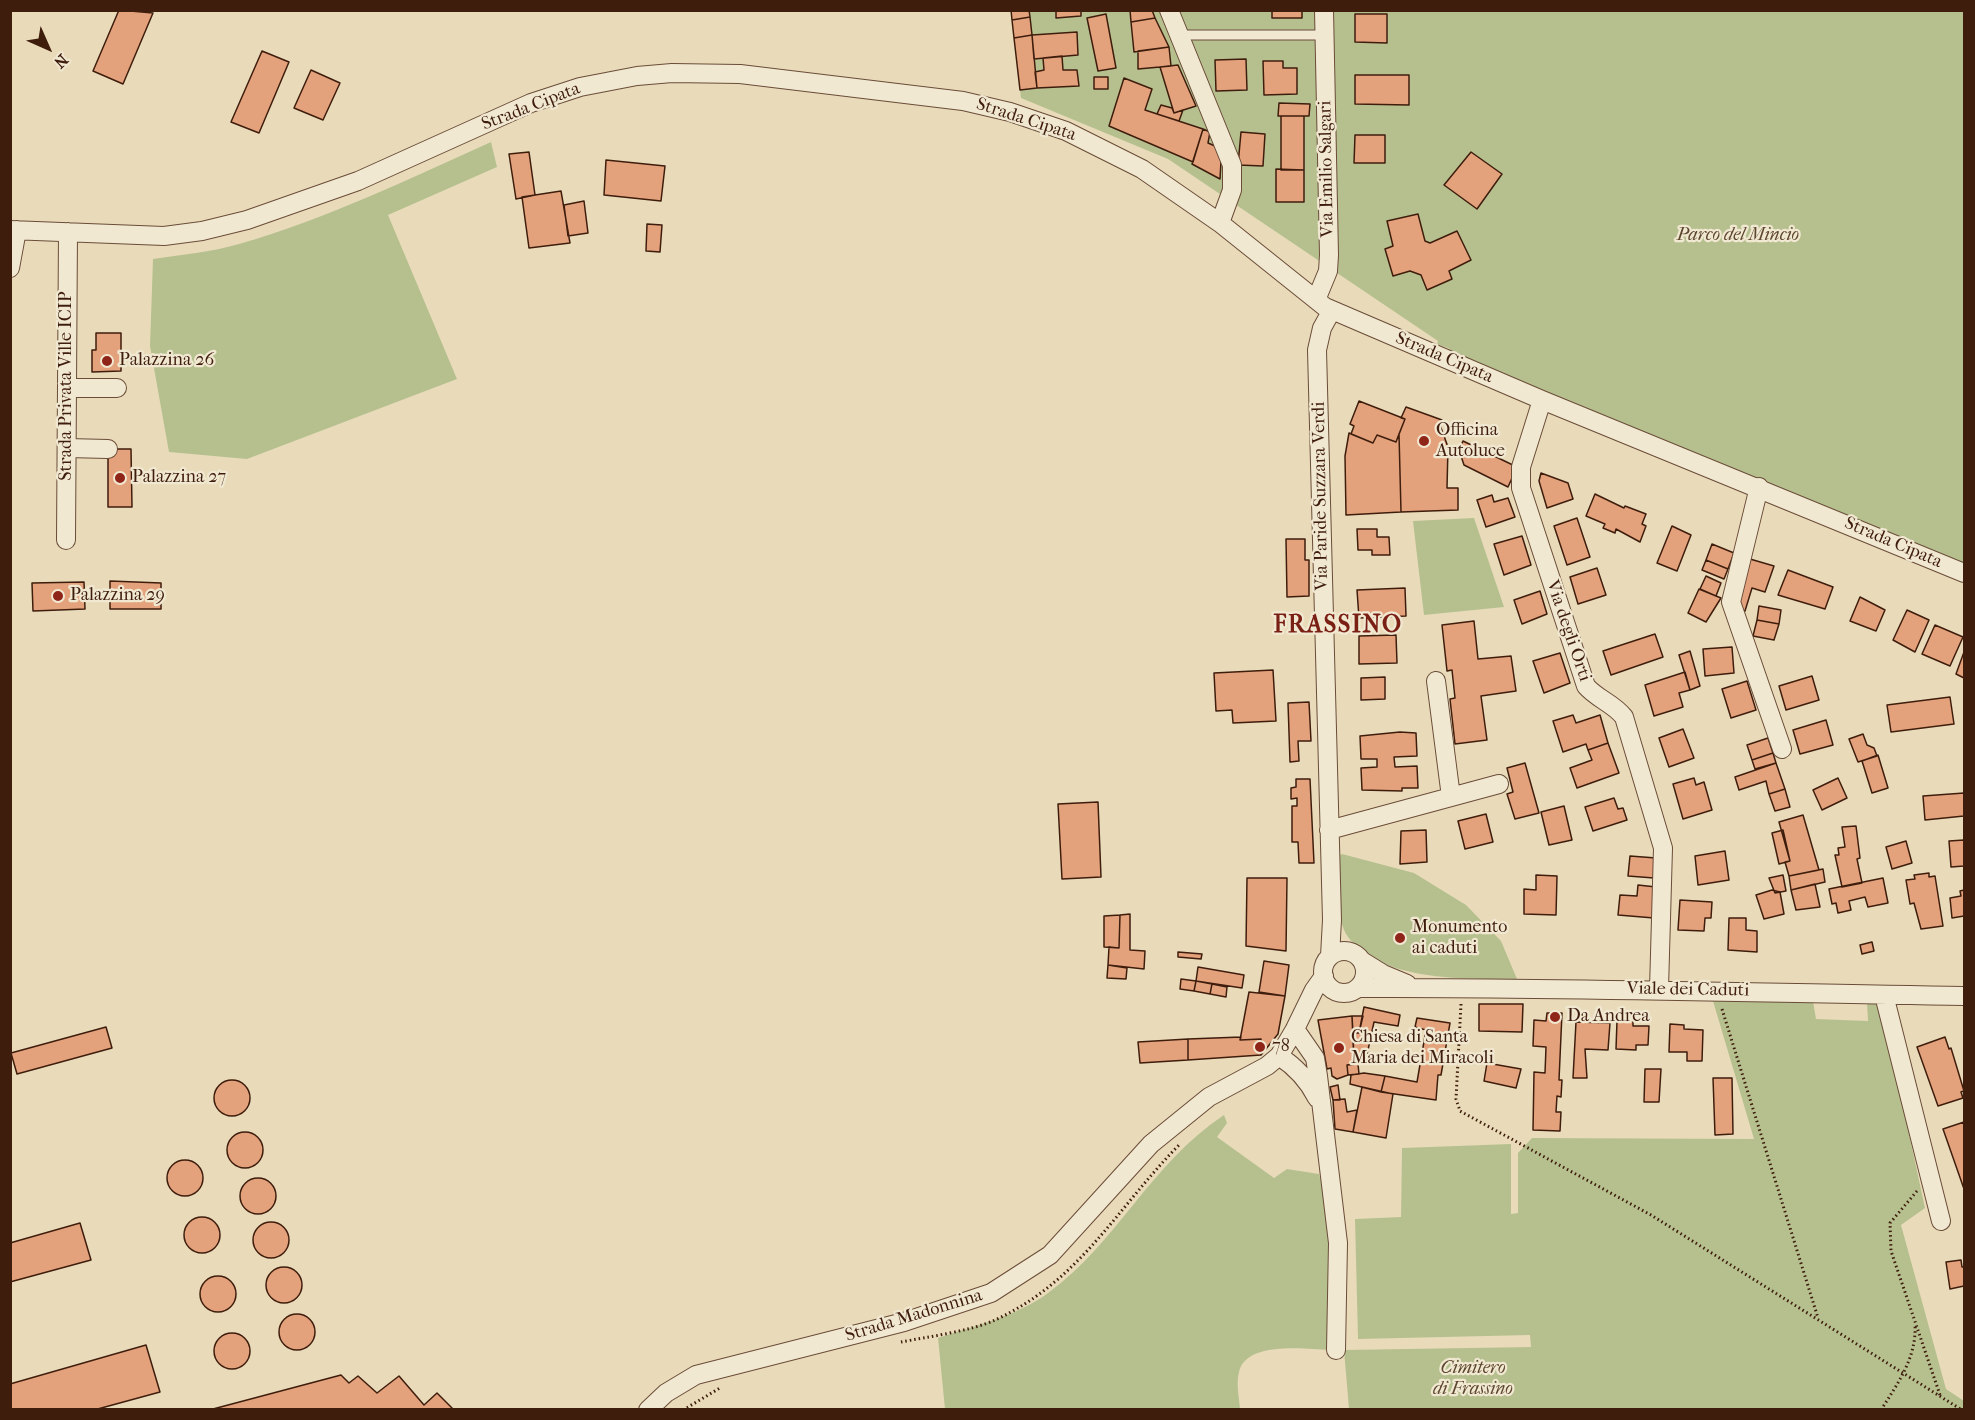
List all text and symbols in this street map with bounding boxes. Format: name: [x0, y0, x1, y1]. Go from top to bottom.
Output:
north arrow: [18, 18, 78, 78]
text: N: [50, 50, 72, 72]
street label: Strada Cipata: [479, 78, 583, 136]
street label: Strada Cipata: [973, 94, 1079, 146]
street label: Via Emilio Salgari: [1315, 100, 1339, 238]
park label: Parco del Mincio: [1677, 225, 1799, 247]
street label: Strada Privata Ville ICIP: [56, 291, 78, 481]
street label: Strada Cipata: [1392, 328, 1496, 388]
place label: Palazzina 26: [119, 350, 214, 372]
marker: Palazzina 26: [100, 354, 114, 368]
street label: Via Paride Suzzara Verdi: [1309, 401, 1333, 591]
place label: Officina Autoluce: [1436, 420, 1505, 462]
marker: Officina Autoluce: [1417, 434, 1431, 448]
place label: Palazzina 27: [132, 467, 226, 489]
marker: Palazzina 27: [113, 471, 127, 485]
street label: Strada Cipata: [1841, 513, 1945, 573]
street label: Via degli Orti: [1541, 578, 1595, 684]
place label: Palazzina 29: [70, 585, 165, 607]
marker: Palazzina 29: [51, 589, 65, 603]
district label: FRASSINO: [1274, 612, 1402, 640]
place label: Monumento ai caduti: [1412, 917, 1507, 960]
marker: Monumento ai caduti: [1393, 931, 1407, 945]
street label: Viale dei Caduti: [1626, 978, 1750, 1002]
place label: Da Andrea: [1567, 1006, 1650, 1028]
marker: Da Andrea: [1548, 1010, 1562, 1024]
place label: Chiesa di Santa Maria dei Miracoli: [1351, 1027, 1494, 1070]
place label: 78: [1272, 1036, 1290, 1058]
marker: 78: [1253, 1040, 1267, 1054]
marker: Chiesa di Santa Maria dei Miracoli: [1332, 1041, 1346, 1055]
street label: Strada Madonnina: [843, 1285, 985, 1347]
park label: Cimitero di Frassino: [1433, 1358, 1513, 1400]

